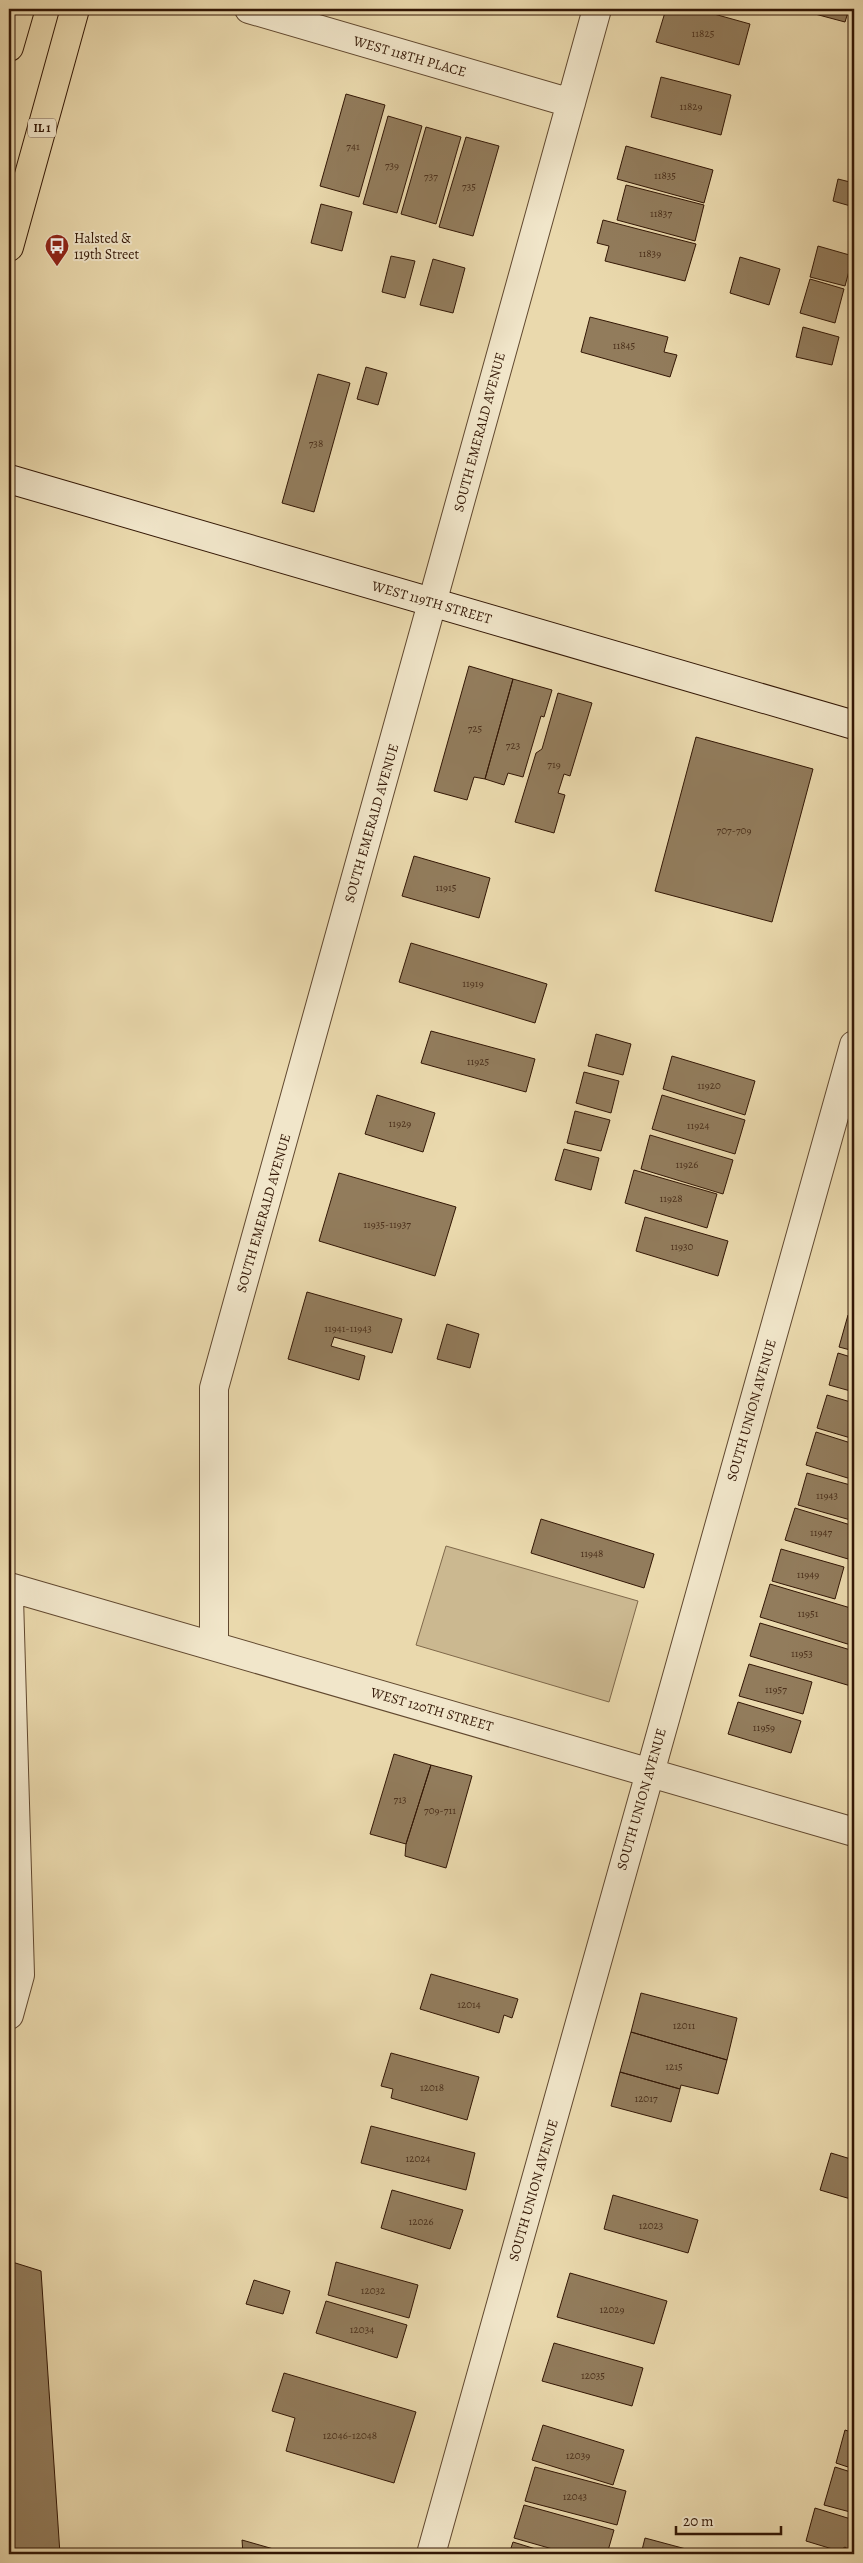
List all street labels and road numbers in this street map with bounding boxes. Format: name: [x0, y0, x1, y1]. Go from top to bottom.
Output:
street label: WEST 118TH PLACE: [350, 31, 469, 82]
road number: IL 1: [28, 119, 56, 138]
street label: SOUTH EMERALD AVENUE: [449, 350, 510, 514]
street label: WEST 119TH STREET: [369, 576, 494, 629]
street label: SOUTH EMERALD AVENUE: [340, 741, 403, 905]
street label: SOUTH EMERALD AVENUE: [232, 1131, 295, 1295]
street label: SOUTH UNION AVENUE: [722, 1337, 781, 1483]
street label: WEST 120TH STREET: [367, 1683, 496, 1736]
street label: SOUTH UNION AVENUE: [612, 1726, 671, 1872]
street label: SOUTH UNION AVENUE: [504, 2117, 563, 2263]

